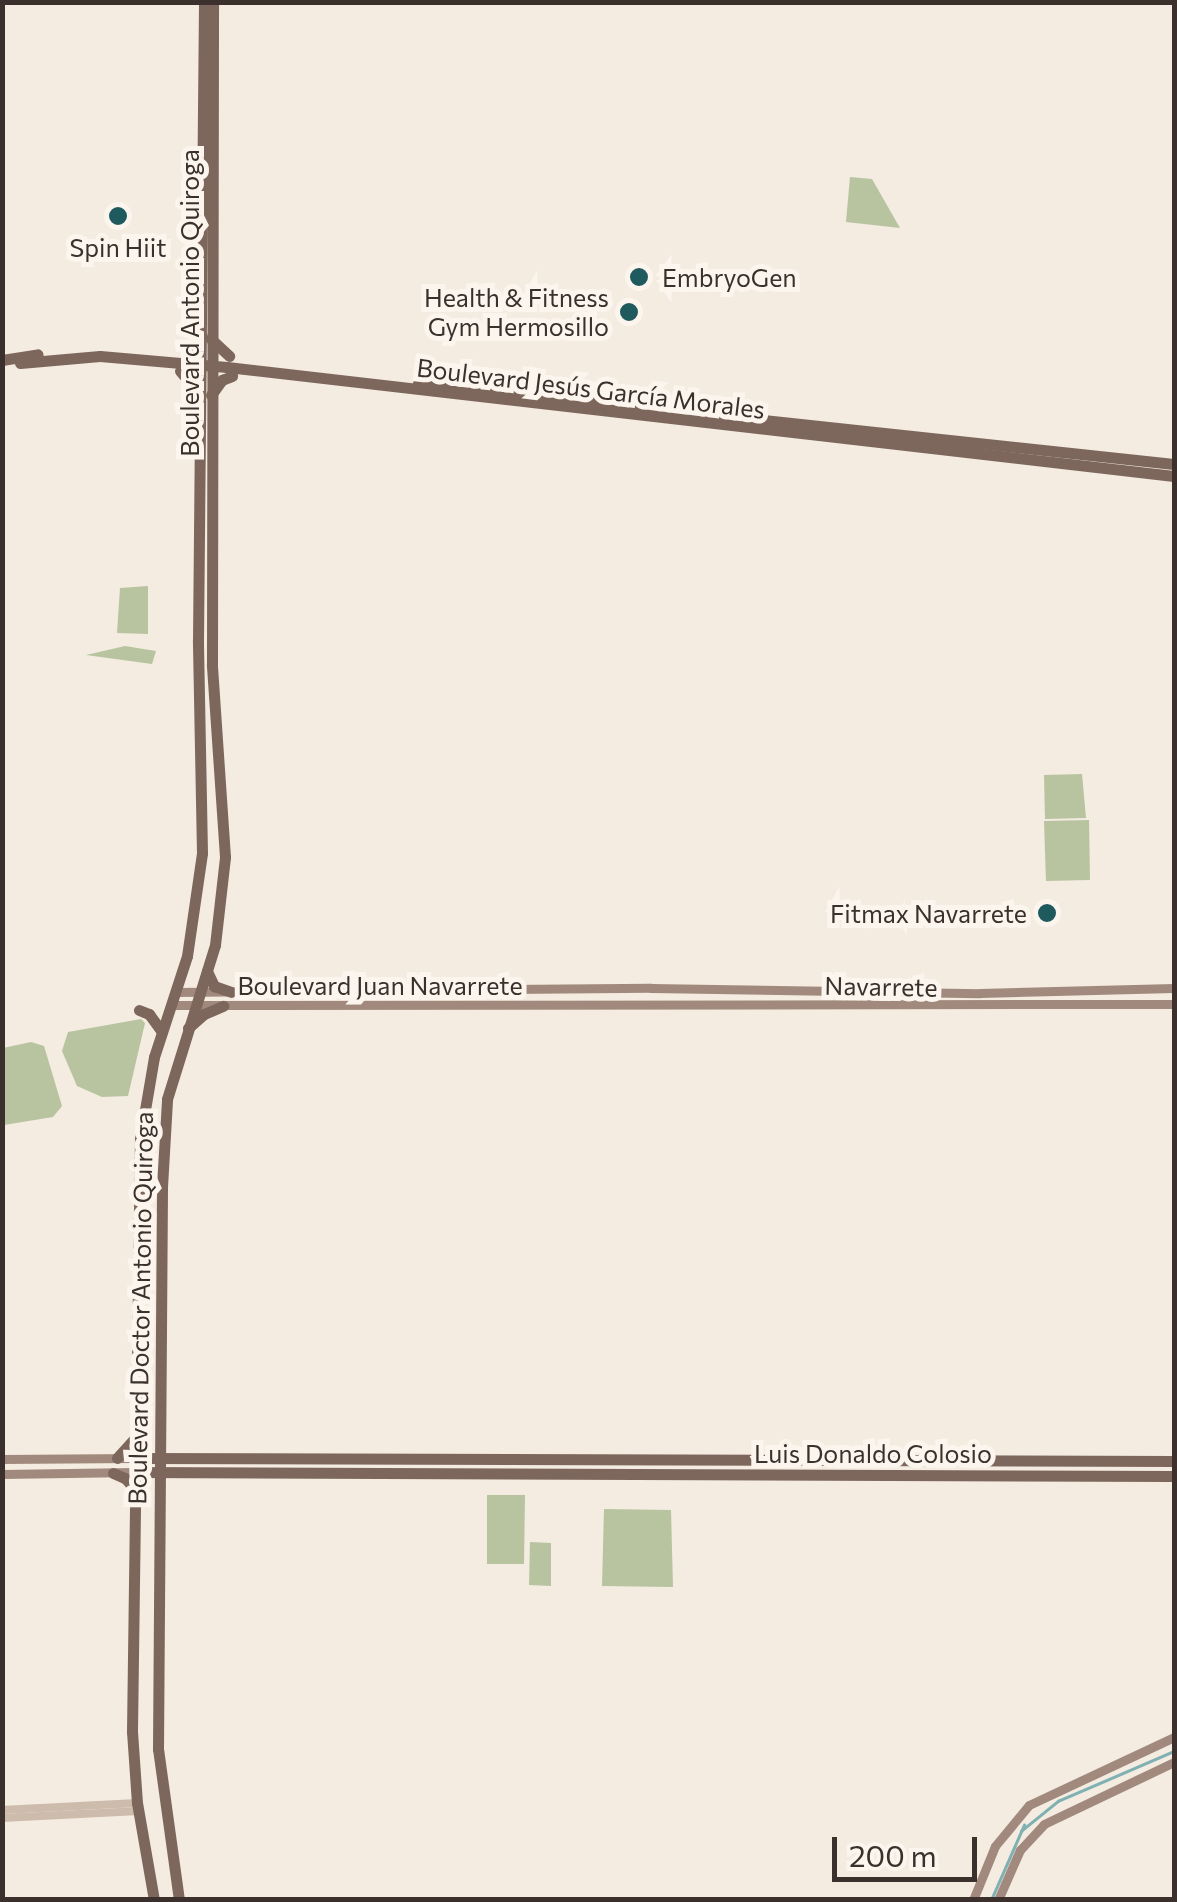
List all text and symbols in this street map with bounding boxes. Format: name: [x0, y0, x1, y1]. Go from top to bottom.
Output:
street label: Boulevard Antonio Quiroga: [174, 149, 204, 457]
marker: Spin Hiit: [107, 205, 129, 227]
place label: Spin Hiit: [70, 232, 166, 262]
place label: EmbryoGen: [662, 262, 797, 292]
marker: EmbryoGen: [626, 264, 652, 290]
place label: Health & Fitness Gym Hermosillo: [424, 283, 609, 342]
marker: Health & Fitness Gym Hermosillo: [618, 301, 640, 323]
street label: Boulevard Jesús García Morales: [415, 352, 767, 424]
place label: Fitmax Navarrete: [830, 898, 1027, 928]
marker: Fitmax Navarrete: [1036, 902, 1058, 924]
street label: Boulevard Juan Navarrete: [237, 970, 523, 1000]
street label: Navarrete: [824, 970, 938, 1002]
street label: Boulevard Doctor Antonio Quiroga: [122, 1111, 158, 1505]
street label: Luis Donaldo Colosio: [754, 1438, 992, 1468]
scale bar: [837, 1817, 982, 1879]
text: 200 m: [849, 1836, 937, 1873]

